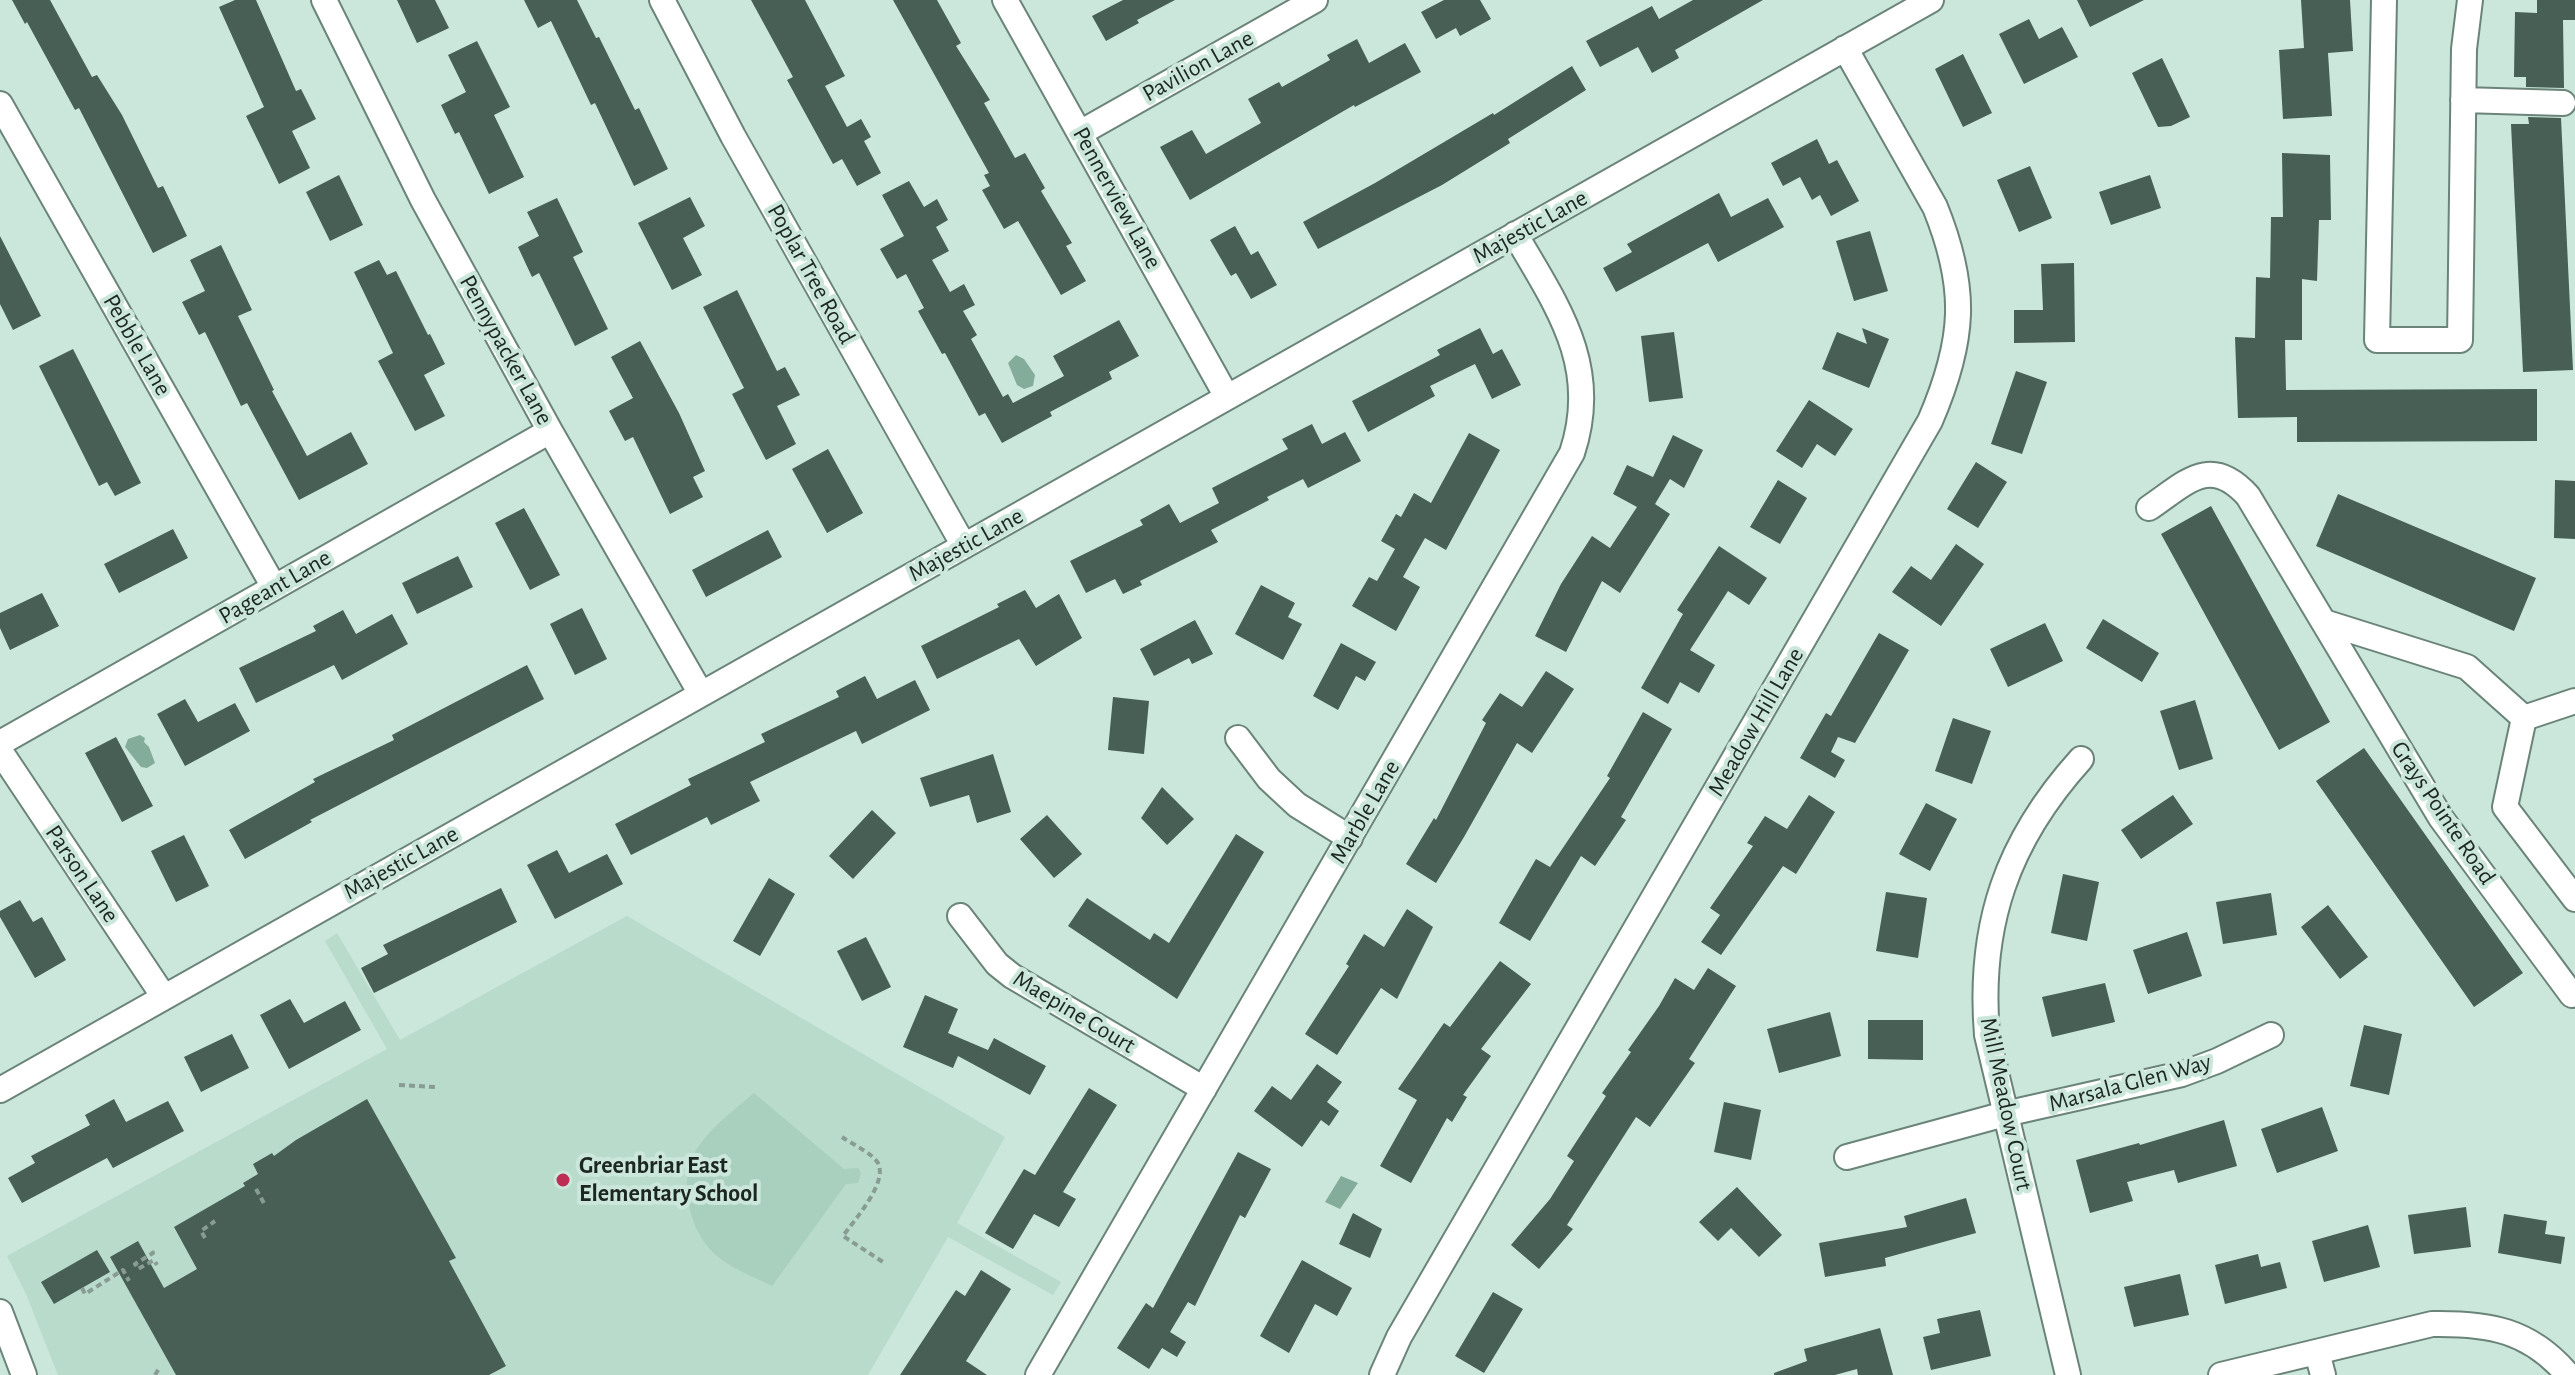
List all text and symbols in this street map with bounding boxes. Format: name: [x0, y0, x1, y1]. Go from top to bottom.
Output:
street label: Pavilion Lane: [1137, 24, 1259, 108]
street label: Pennerview Lane: [1066, 122, 1168, 274]
street label: Majestic Lane: [1467, 184, 1593, 270]
street label: Poplar Tree Road: [761, 199, 861, 349]
street label: Pennypacker Lane: [453, 270, 559, 430]
street label: Pebble Lane: [96, 289, 178, 401]
street label: Majestic Lane: [903, 502, 1029, 588]
street label: Pageant Lane: [214, 543, 336, 631]
street label: Meadow Hill Lane: [1702, 643, 1810, 801]
street label: Grays Pointe Road: [2384, 736, 2502, 890]
street label: Marble Lane: [1324, 755, 1406, 869]
street label: Parson Lane: [39, 820, 125, 928]
street label: Majestic Lane: [338, 820, 464, 906]
street label: Maepine Court: [1008, 964, 1140, 1060]
street label: Mill Meadow Court: [1974, 1015, 2038, 1193]
street label: Marsala Glen Way: [2046, 1047, 2214, 1119]
place label: Greenbriar East Elementary School: [579, 1152, 758, 1208]
marker: Greenbriar East Elementary School: [554, 1171, 572, 1189]

